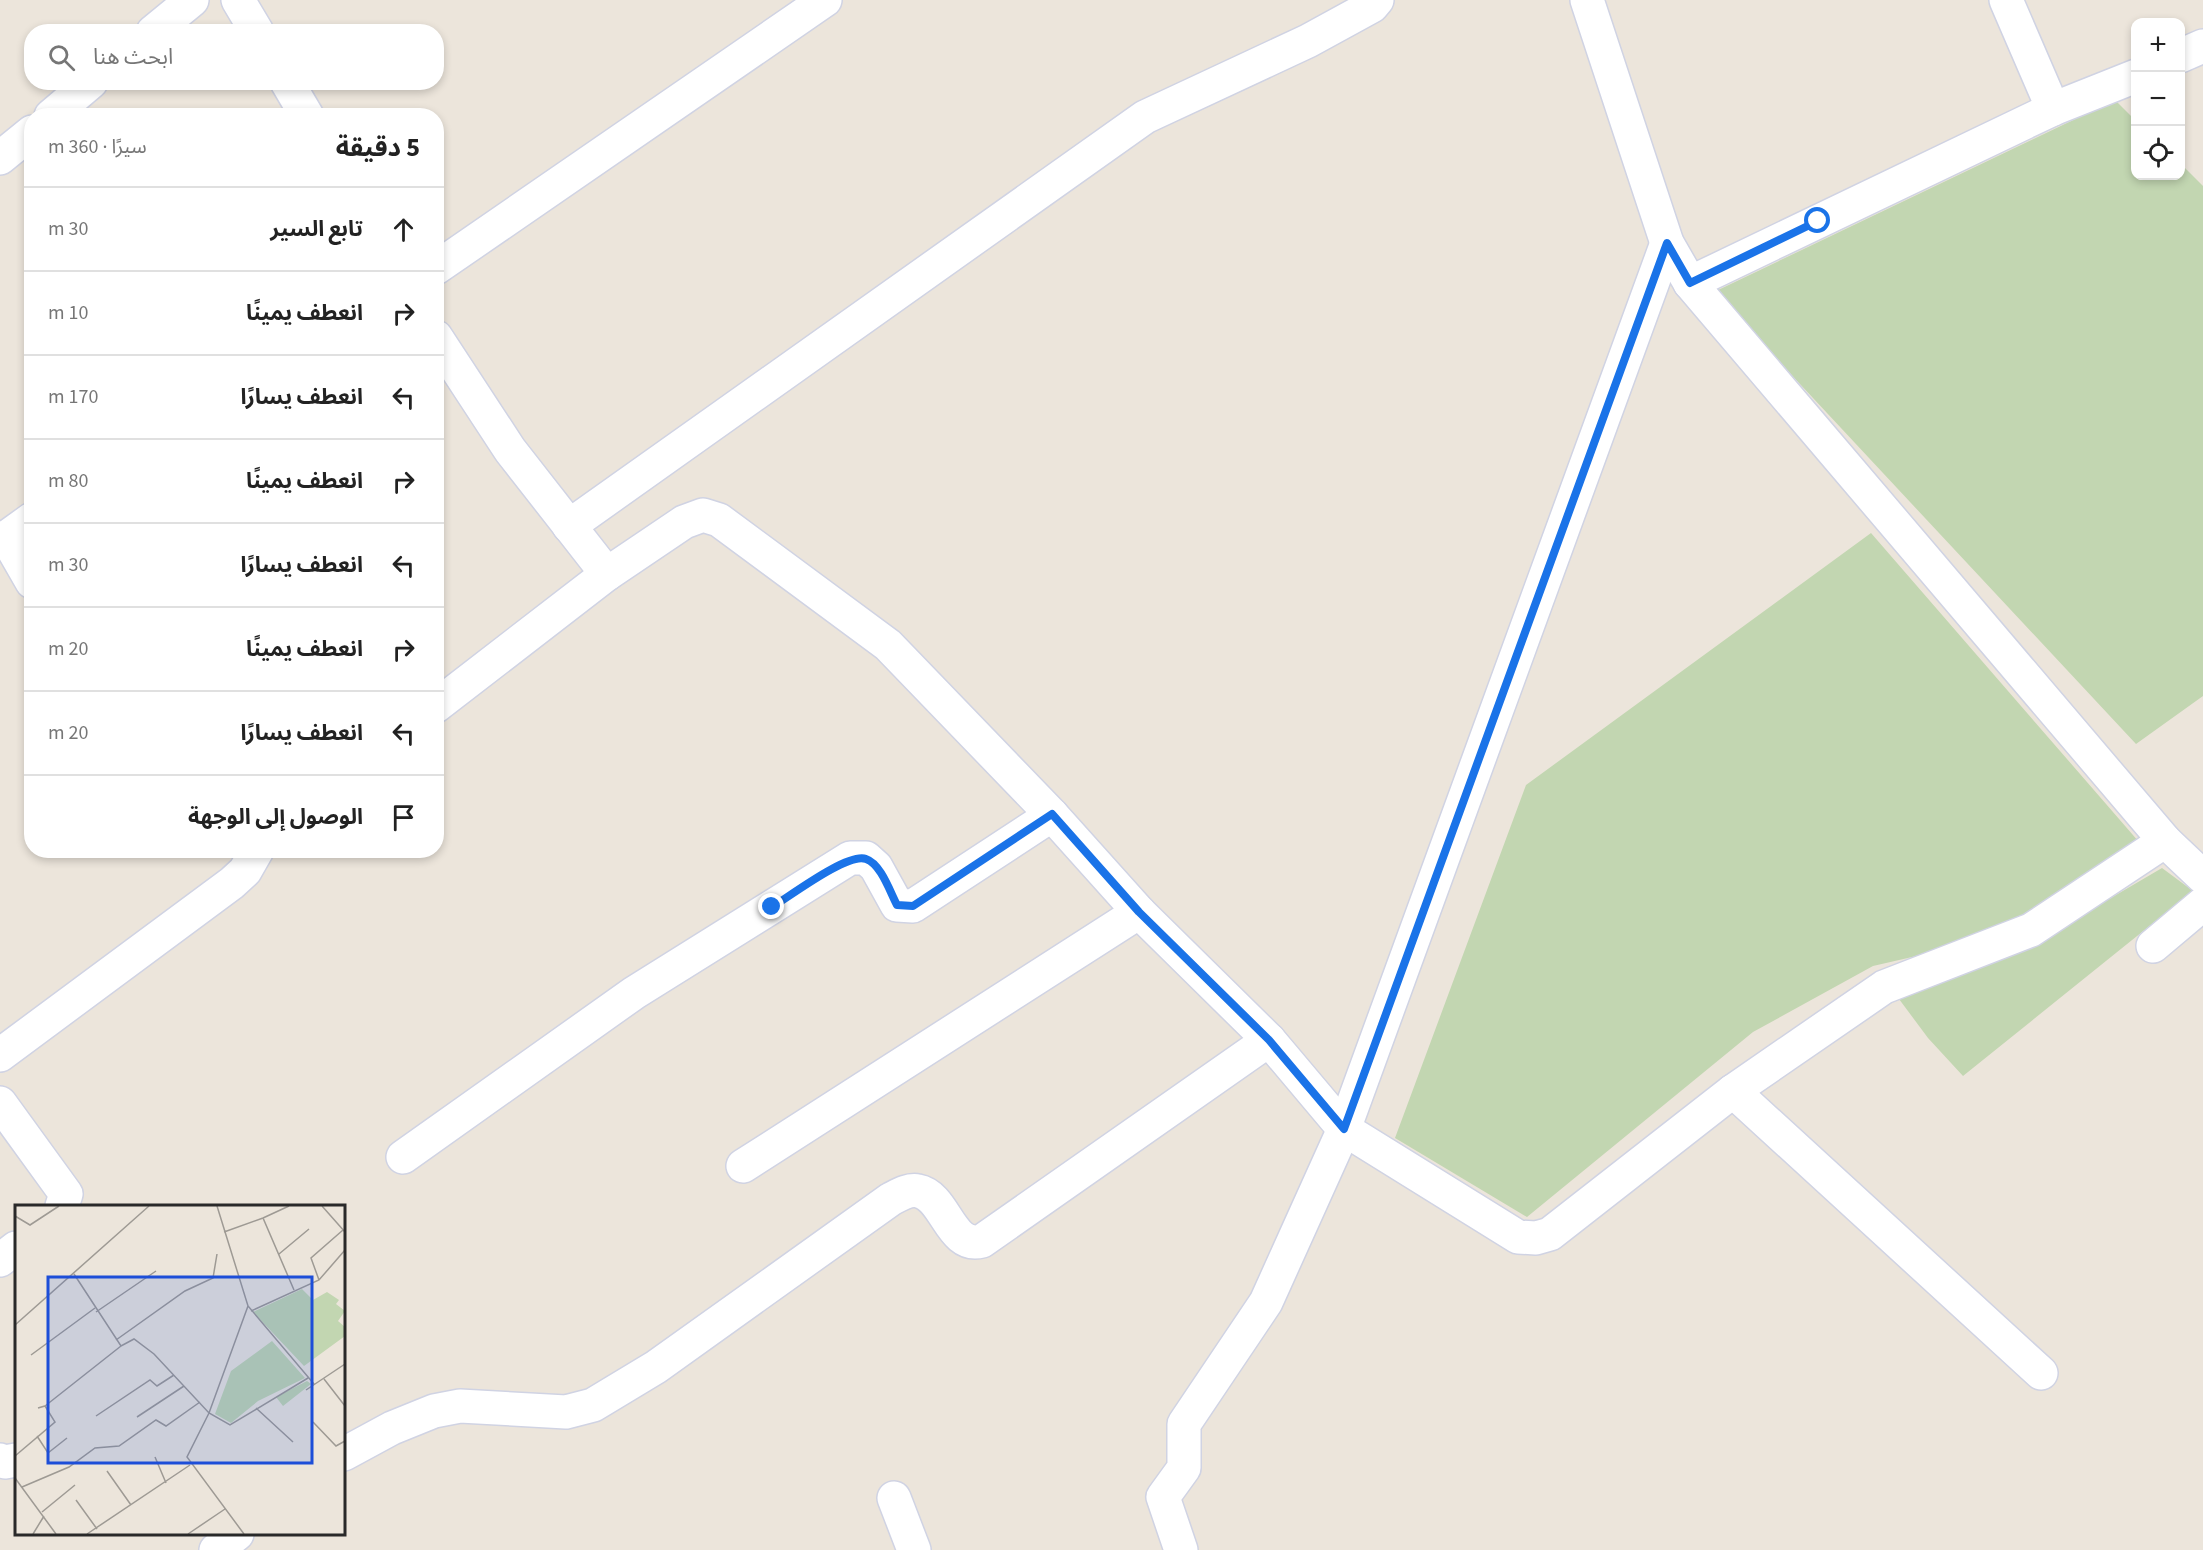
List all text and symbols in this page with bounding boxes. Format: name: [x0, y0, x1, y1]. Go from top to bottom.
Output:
map controls: [2131, 18, 2185, 180]
button: +: [2131, 18, 2185, 72]
search box: [24, 24, 444, 90]
icon: search: [45, 41, 78, 74]
text: ابحث هنا: [93, 41, 173, 73]
button: −: [2131, 72, 2185, 126]
button: locate: [2131, 126, 2185, 180]
text: 5 دقيقة: [336, 129, 420, 166]
text: سيرًا · 360 m: [48, 133, 147, 161]
route start: [1804, 207, 1830, 233]
text: تابع السير: [270, 213, 363, 245]
icon: ahead: [387, 213, 420, 246]
text: 30 m: [48, 215, 88, 243]
text: انعطف يمينًا: [246, 297, 363, 329]
icon: right: [387, 297, 420, 330]
text: 10 m: [48, 299, 88, 327]
text: انعطف يسارًا: [240, 381, 363, 413]
icon: left: [387, 381, 420, 414]
text: 170 m: [48, 383, 98, 411]
text: انعطف يمينًا: [246, 465, 363, 497]
icon: right: [387, 465, 420, 498]
text: 80 m: [48, 467, 88, 495]
text: انعطف يسارًا: [240, 549, 363, 581]
icon: left: [387, 549, 420, 582]
text: 30 m: [48, 551, 88, 579]
text: انعطف يمينًا: [246, 633, 363, 665]
icon: right: [387, 633, 420, 666]
text: 20 m: [48, 635, 88, 663]
text: انعطف يسارًا: [240, 717, 363, 749]
icon: left: [387, 717, 420, 750]
text: 20 m: [48, 719, 88, 747]
text: الوصول إلى الوجهة: [188, 801, 363, 833]
icon: arrive: [387, 801, 420, 834]
route end: [758, 893, 784, 919]
inset map: [15, 1205, 345, 1535]

